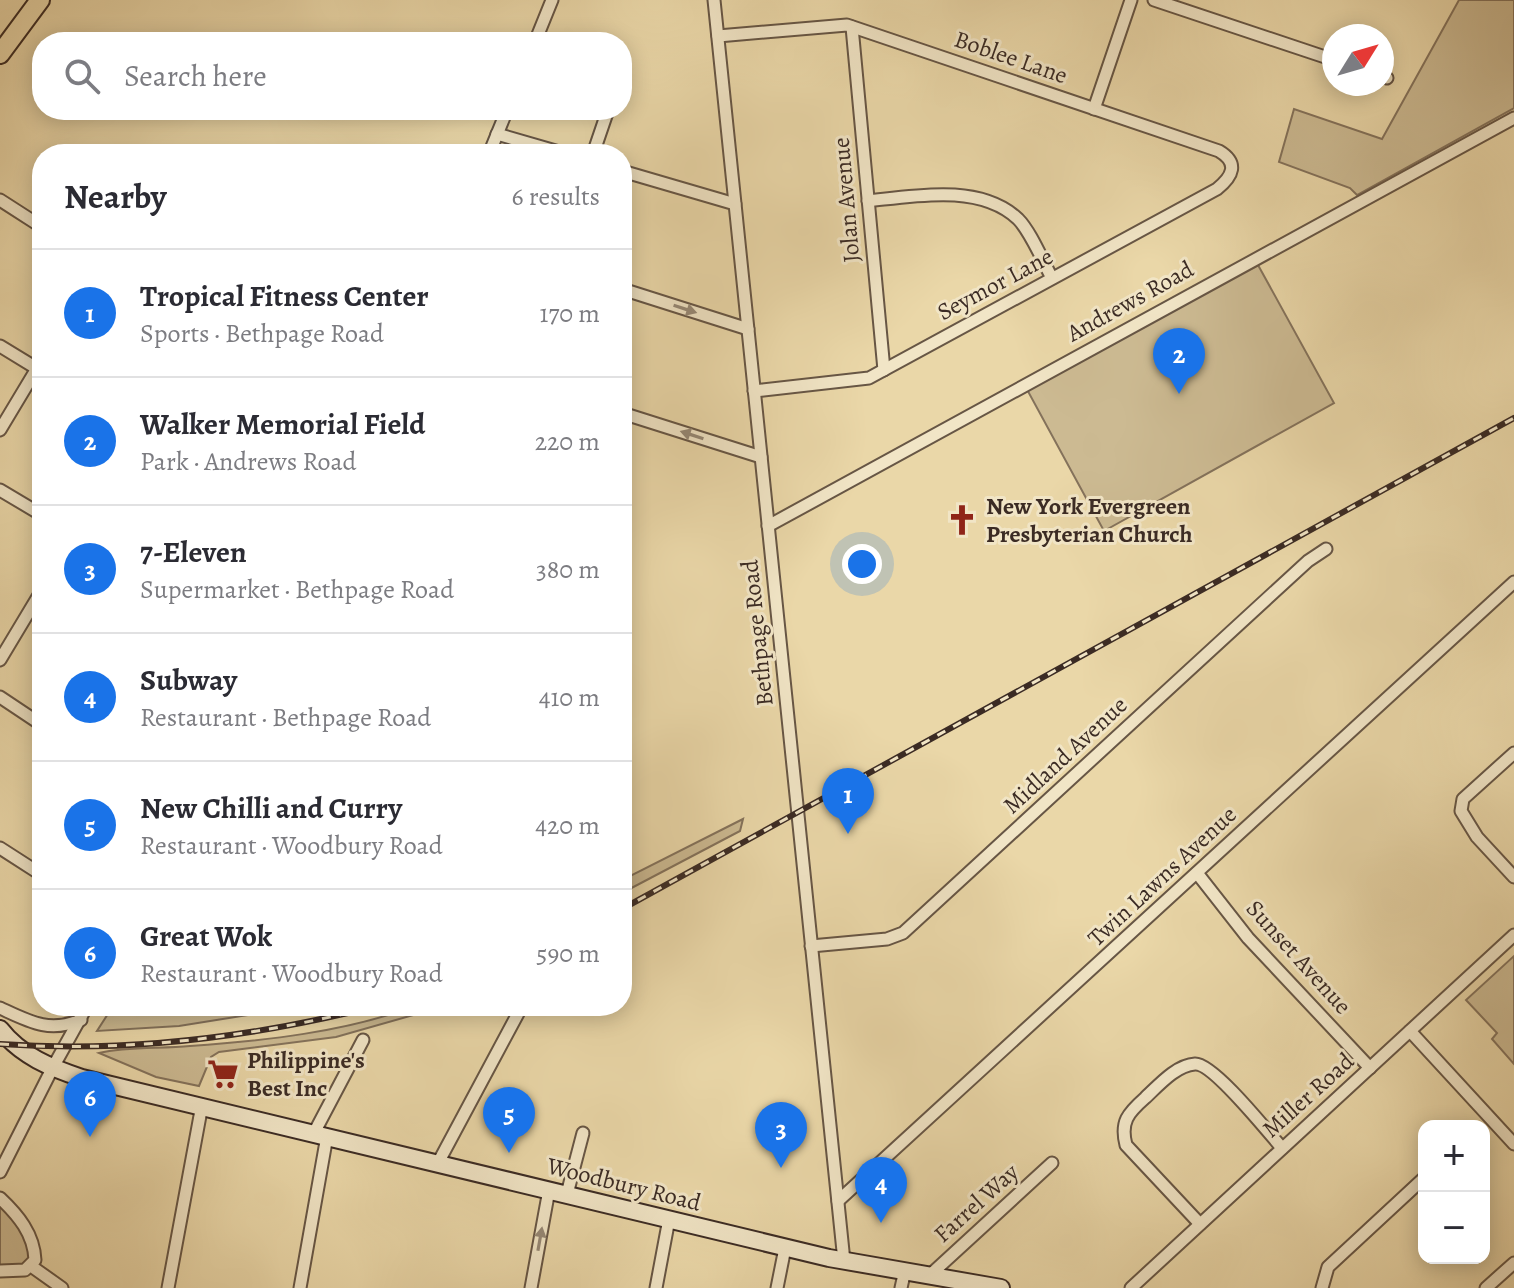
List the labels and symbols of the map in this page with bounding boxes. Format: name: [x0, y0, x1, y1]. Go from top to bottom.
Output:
street label: Boblee Lane: [950, 23, 1072, 91]
north arrow: [1322, 24, 1394, 96]
street label: Jolan Avenue: [825, 136, 867, 264]
street label: Seymor Lane: [931, 240, 1059, 328]
street label: Andrews Road: [1060, 253, 1199, 350]
one-way arrow: [673, 303, 697, 316]
pin: 2: [1153, 328, 1205, 394]
one-way arrow: [679, 428, 703, 441]
place label: New York Evergreen Presbyterian Church: [986, 490, 1193, 550]
church icon: New York Evergreen Presbyterian Church: [945, 503, 979, 537]
your location: [842, 544, 882, 584]
street label: Bethpage Road: [733, 558, 781, 708]
street label: Midland Avenue: [996, 689, 1134, 821]
pin: 1: [822, 768, 874, 834]
street label: Twin Lawns Avenue: [1081, 799, 1243, 953]
street label: Sunset Avenue: [1239, 893, 1359, 1021]
place label: Philippine's Best Inc: [247, 1044, 365, 1104]
street label: Miller Road: [1255, 1045, 1361, 1145]
supermarket icon: Philippine's Best Inc: [206, 1057, 240, 1091]
pin: 6: [64, 1071, 116, 1137]
pin: 5: [483, 1087, 535, 1153]
pin: 3: [755, 1102, 807, 1168]
street label: Woodbury Road: [543, 1149, 704, 1219]
street label: Farrel Way: [927, 1156, 1026, 1250]
pin: 4: [855, 1157, 907, 1223]
one-way arrow: [535, 1226, 547, 1251]

